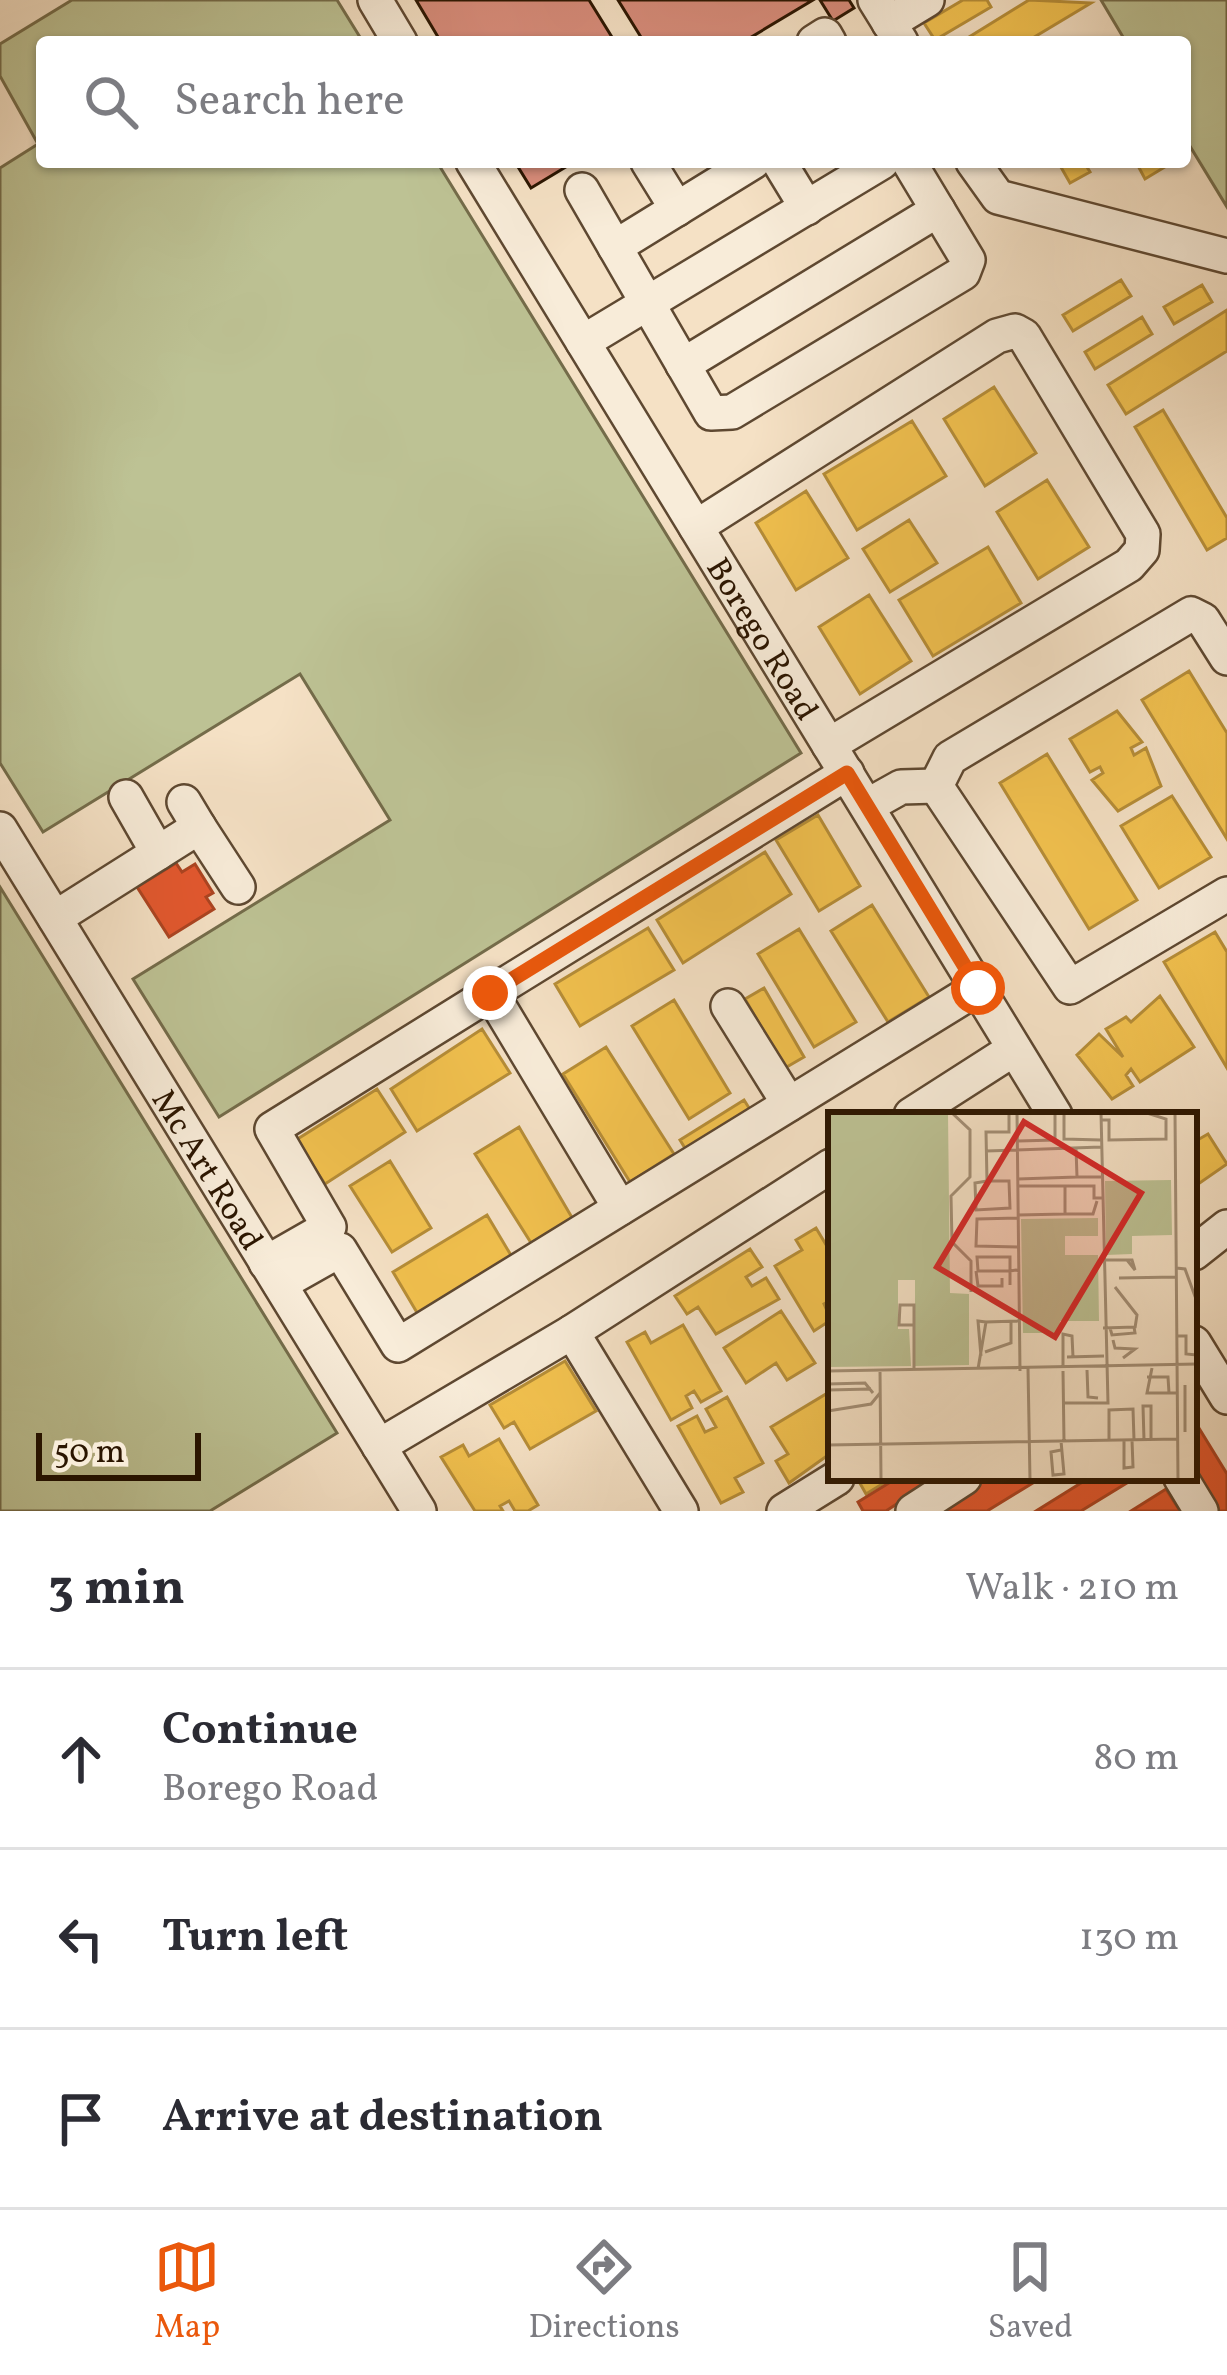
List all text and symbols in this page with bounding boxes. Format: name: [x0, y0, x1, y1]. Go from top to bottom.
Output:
search box: [36, 36, 1191, 168]
icon: search: [78, 69, 144, 135]
text: Search here: [174, 71, 405, 134]
street label: Borego Road: [693, 550, 828, 730]
route start: [951, 961, 1005, 1015]
route end: [463, 966, 517, 1020]
street label: Mc Art Road: [138, 1082, 272, 1260]
inset map: [828, 1112, 1197, 1481]
scale bar: [36, 1427, 201, 1480]
text: 50 m: [54, 1431, 125, 1477]
text: 3 min: [48, 1554, 185, 1625]
text: Walk · 210 m: [965, 1562, 1179, 1616]
text: Continue: [162, 1700, 358, 1763]
icon: ahead: [48, 1726, 114, 1792]
text: 80 m: [1093, 1732, 1179, 1786]
text: Borego Road: [162, 1763, 378, 1817]
icon: left: [48, 1906, 114, 1972]
text: Turn left: [162, 1907, 348, 1970]
text: 130 m: [1079, 1912, 1179, 1966]
icon: arrive: [48, 2086, 114, 2152]
text: Arrive at destination: [162, 2087, 603, 2150]
tab: Map: [154, 2234, 220, 2352]
tab: Directions: [528, 2234, 680, 2352]
tab: Saved: [988, 2234, 1073, 2352]

